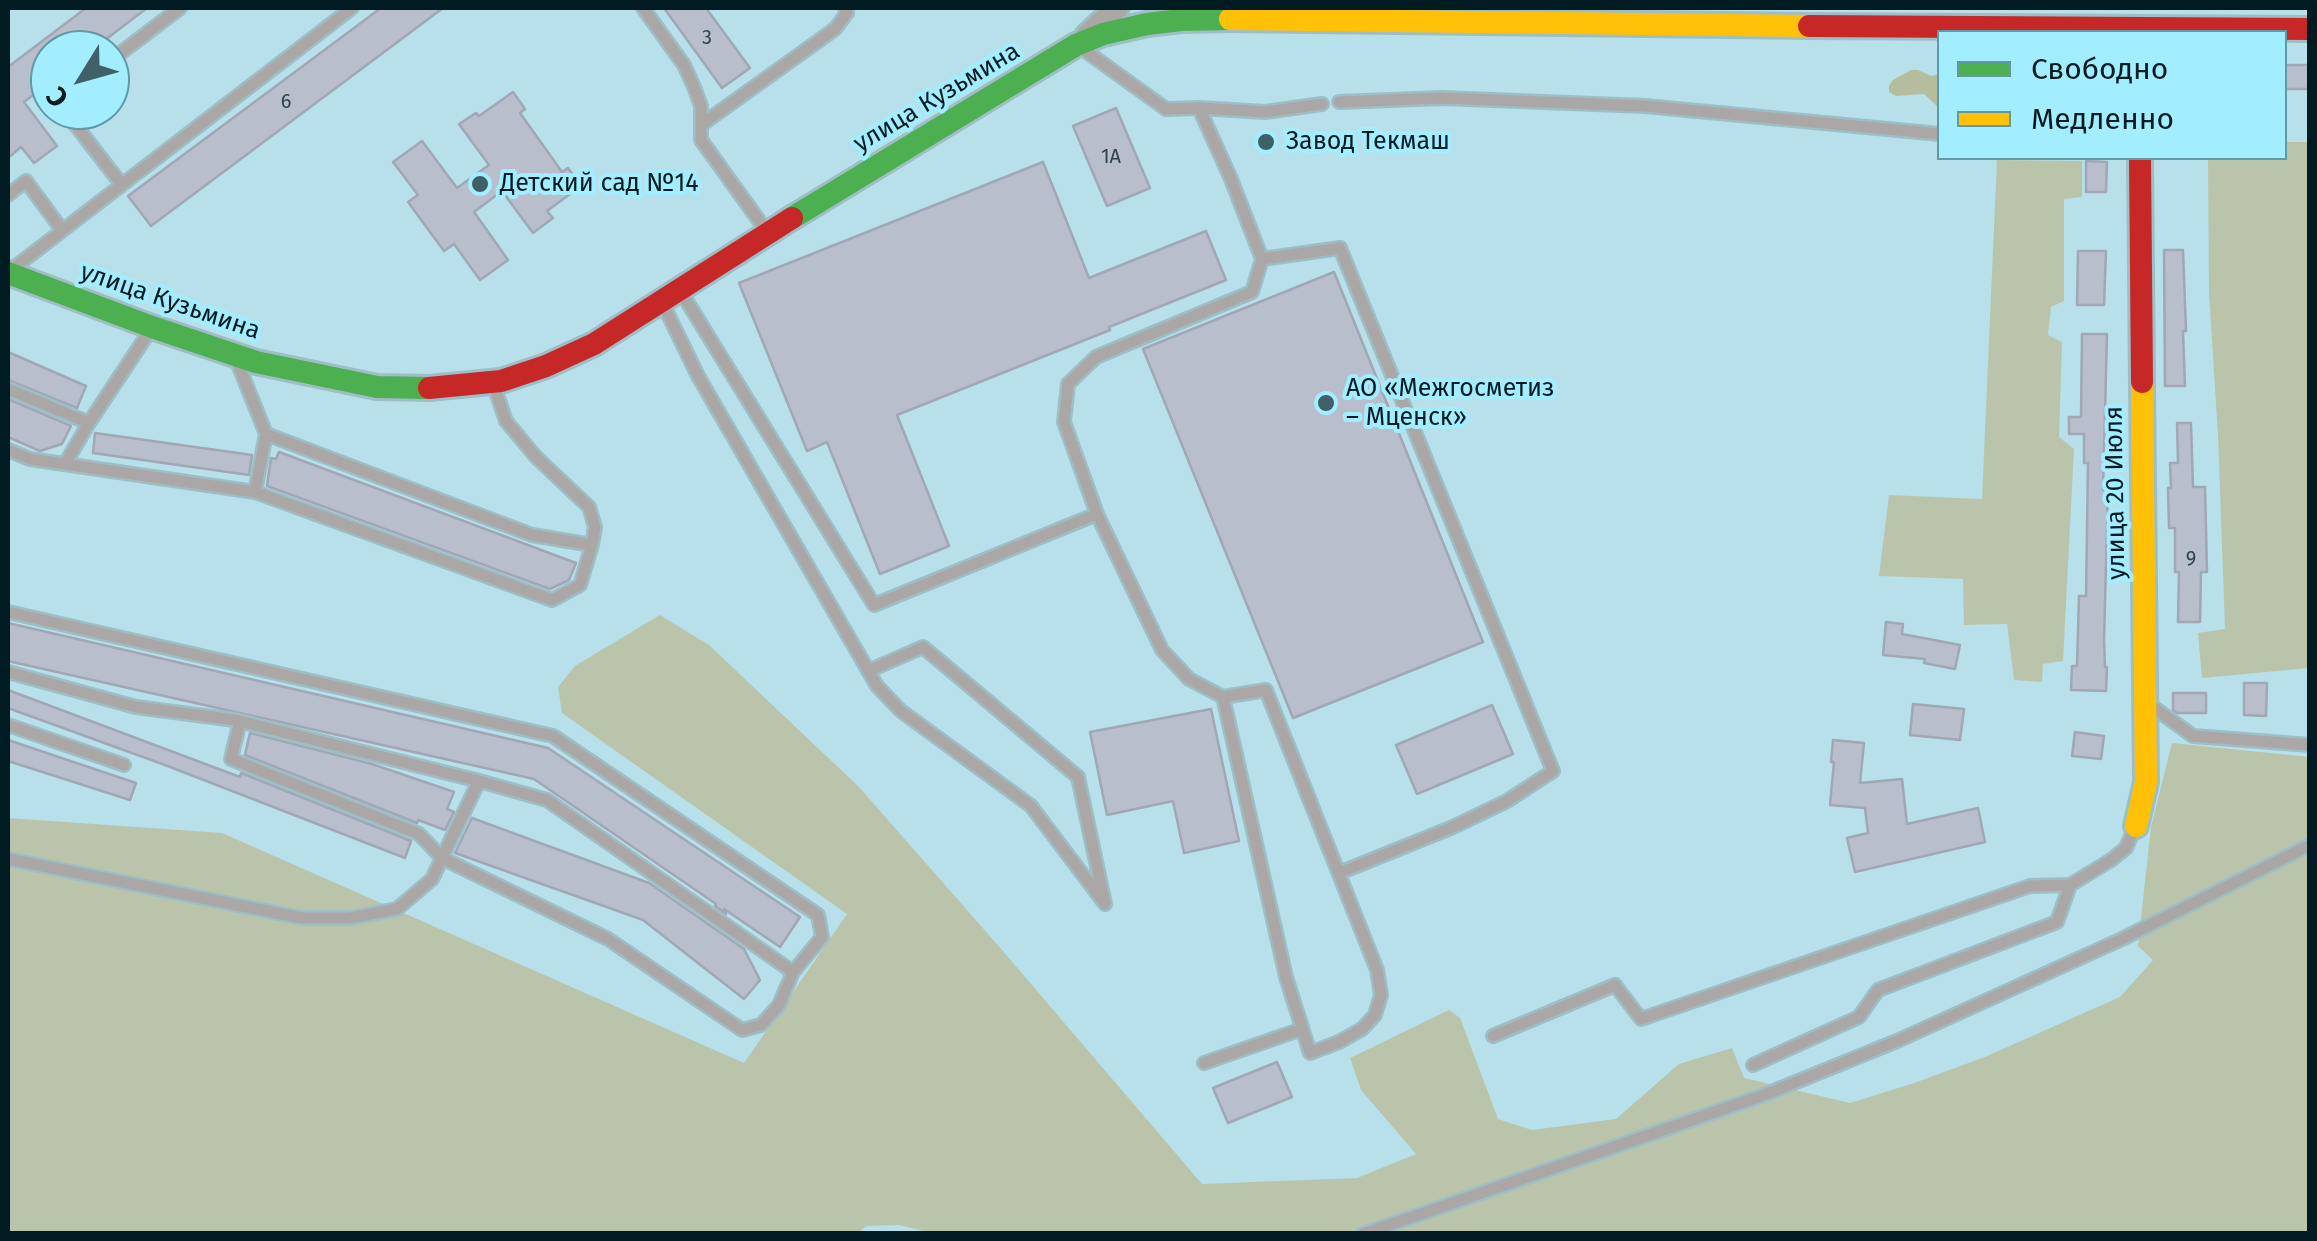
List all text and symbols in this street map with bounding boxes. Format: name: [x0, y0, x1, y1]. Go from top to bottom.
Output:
house number: 3: [702, 26, 712, 50]
north arrow: [30, 30, 130, 130]
legend: [1937, 30, 2287, 160]
street label: улица Кузьмина: [849, 37, 1025, 159]
text: Свободно: [2031, 51, 2168, 87]
text: С: [39, 81, 75, 114]
house number: 6: [281, 90, 291, 114]
text: Медленно: [2031, 101, 2174, 137]
place label: Завод Текмаш: [1286, 127, 1450, 157]
marker: Завод Текмаш: [1255, 131, 1277, 153]
house number: 1А: [1101, 145, 1121, 169]
place label: Детский сад №14: [500, 169, 699, 199]
marker: Детский сад №14: [469, 173, 491, 195]
street label: улица Кузьмина: [76, 257, 264, 347]
place label: АО «Межгосметиз – Мценск»: [1346, 374, 1554, 433]
marker: АО «Межгосметиз – Мценск»: [1315, 392, 1337, 414]
street label: улица 20 Июля: [2099, 406, 2133, 580]
house number: 9: [2186, 547, 2196, 571]

